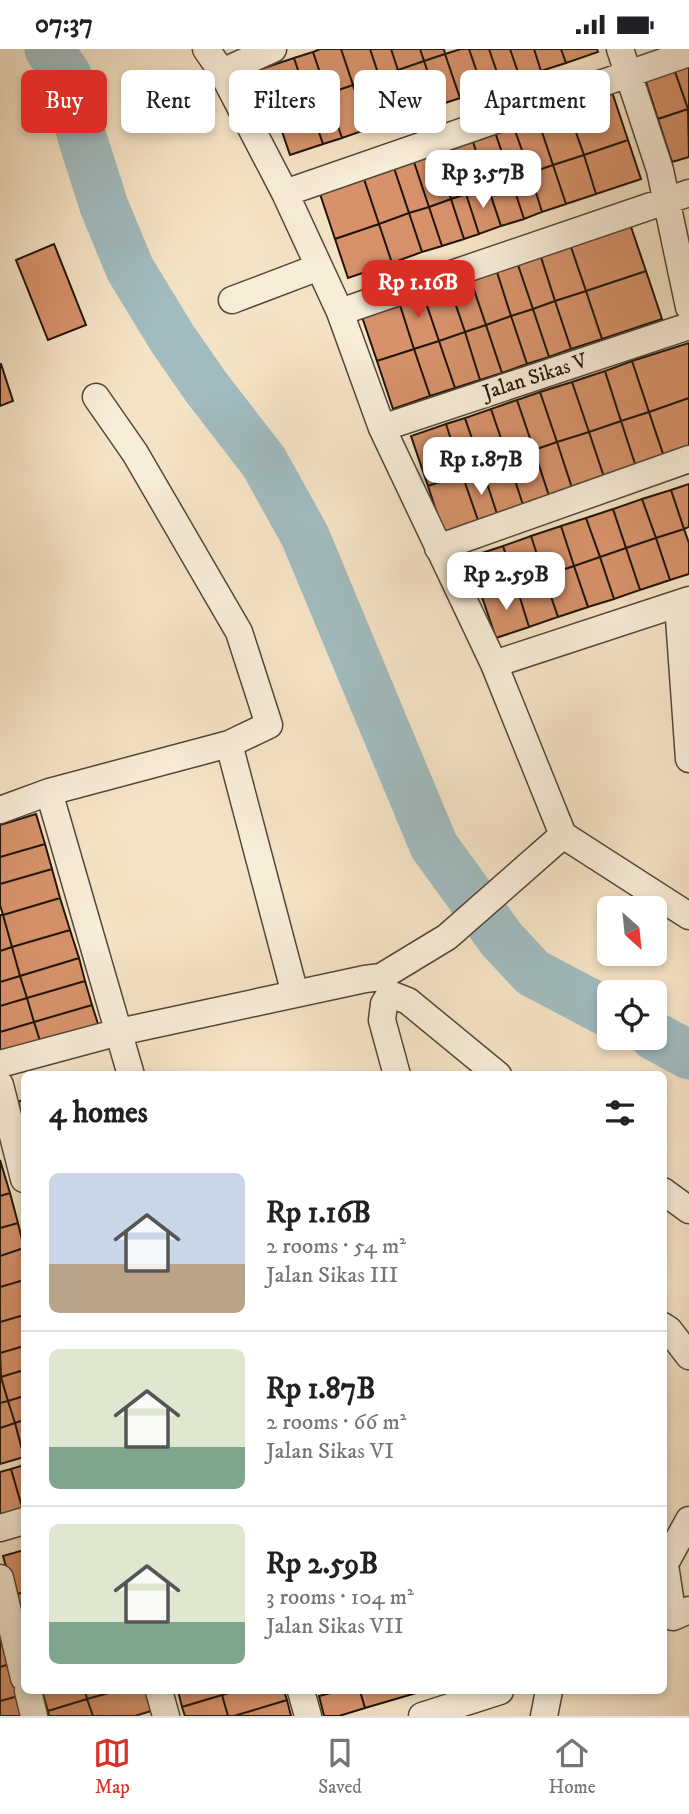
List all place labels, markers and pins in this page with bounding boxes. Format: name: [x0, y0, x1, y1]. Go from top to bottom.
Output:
pin: Rp 3.57B: [411, 151, 555, 210]
pin: Rp 1.16B: [346, 261, 490, 320]
pin: Rp 1.87B: [409, 437, 553, 497]
pin: Rp 2.59B: [434, 553, 578, 612]

